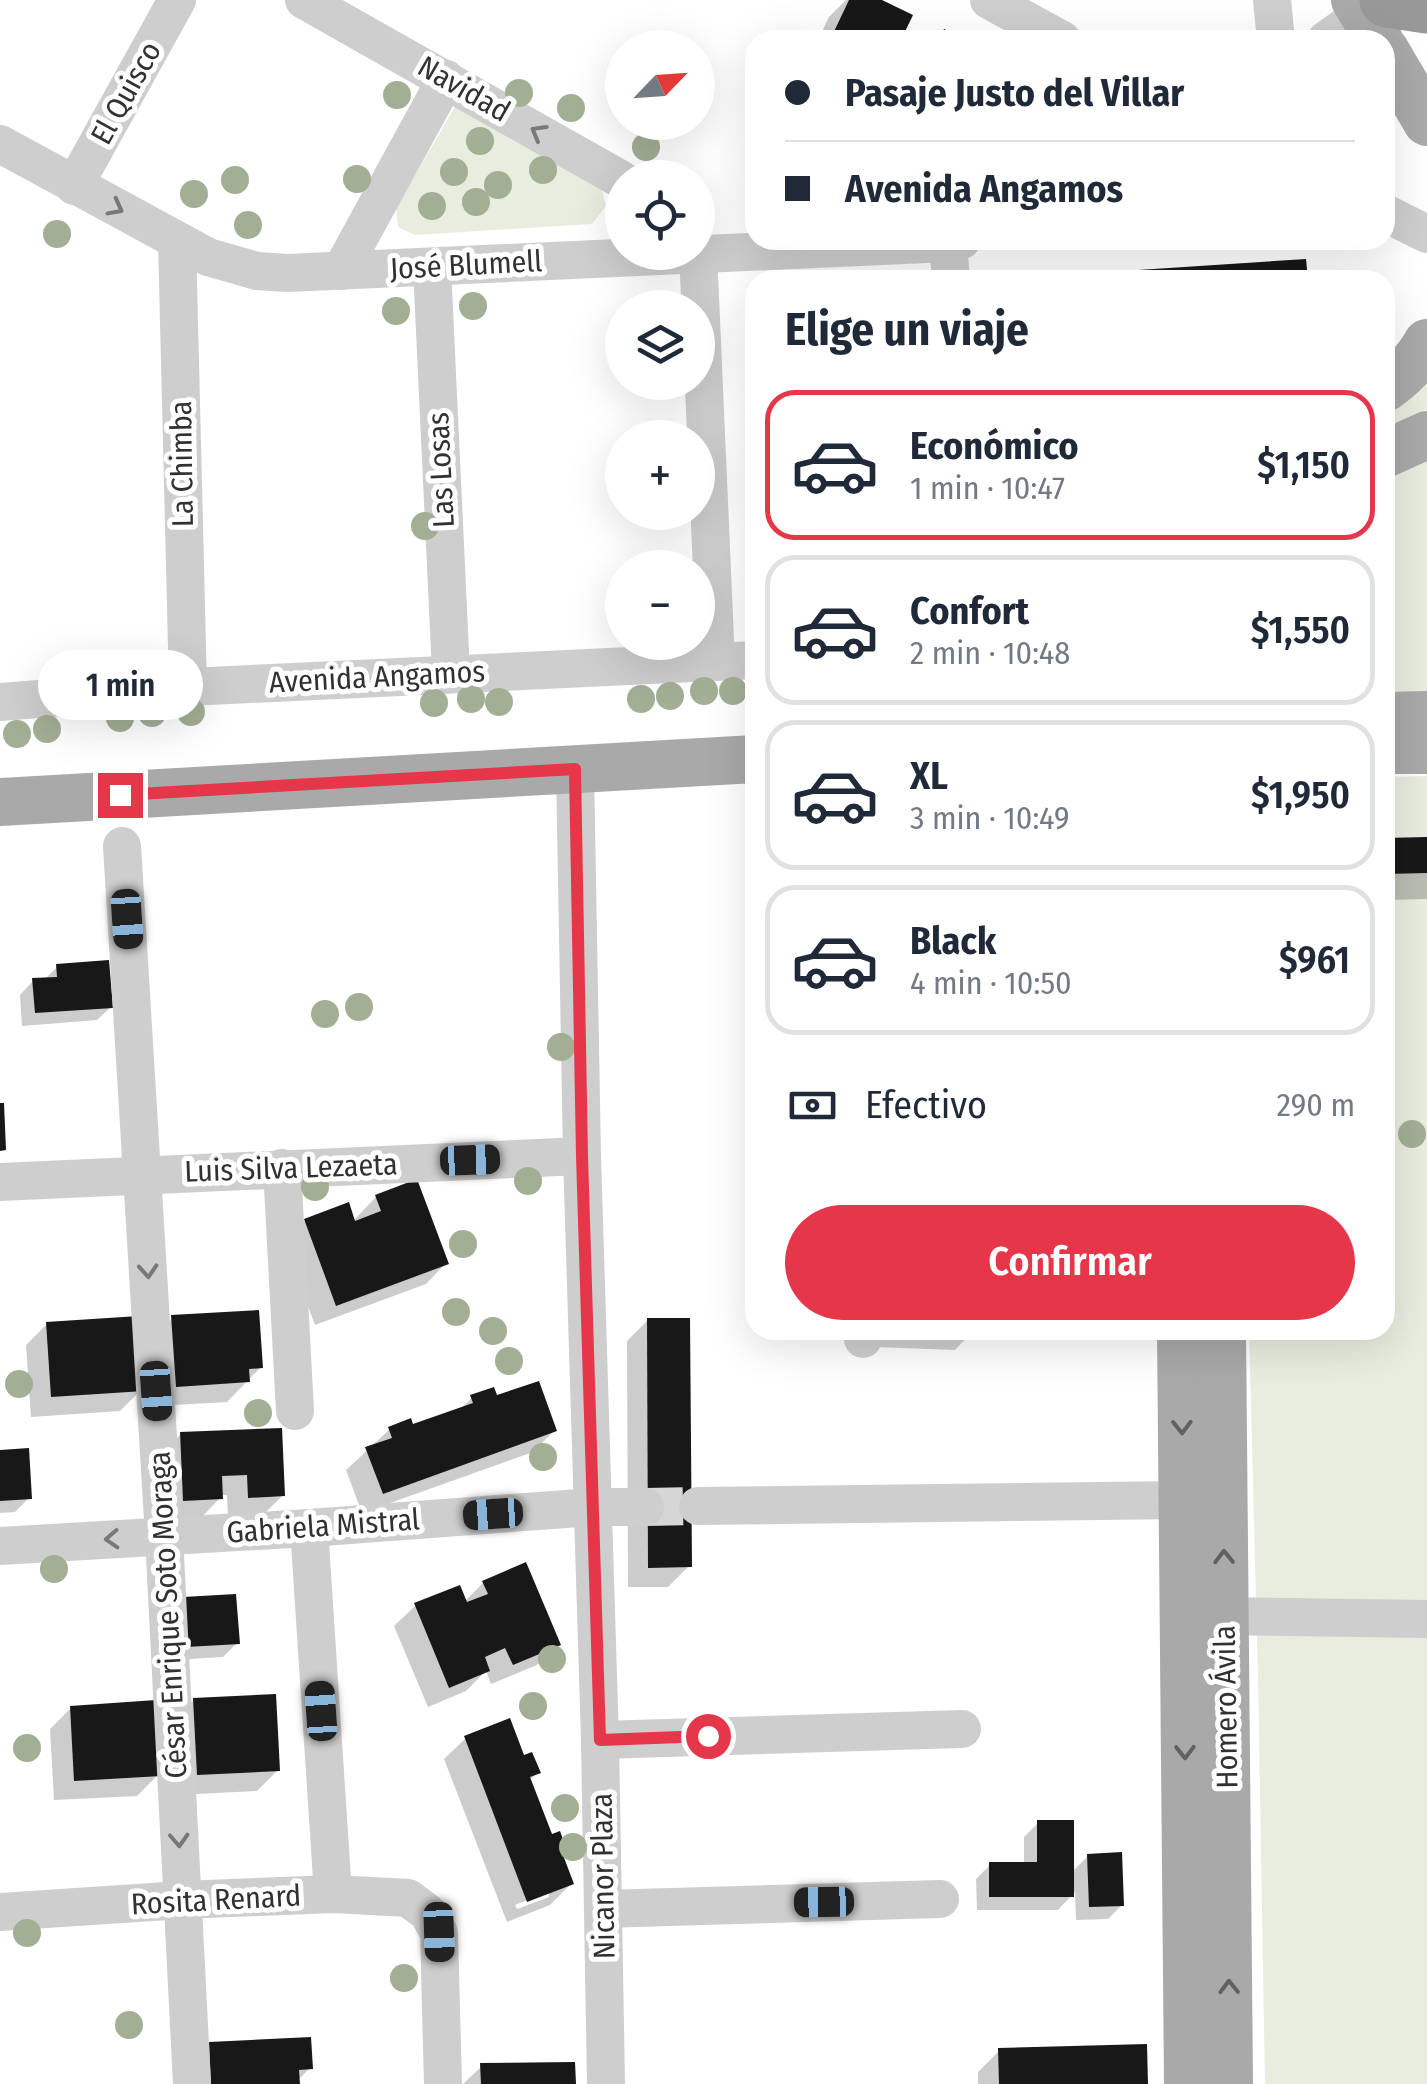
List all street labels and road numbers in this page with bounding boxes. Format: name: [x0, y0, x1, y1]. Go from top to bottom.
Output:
street label: El Quisco: [83, 35, 169, 151]
street label: Navidad: [412, 48, 516, 130]
street label: José Blumell: [389, 243, 543, 287]
street label: La Chimba: [163, 400, 201, 528]
street label: Las Losas: [420, 411, 462, 529]
street label: Avenida Angamos: [268, 653, 486, 701]
street label: Luis Silva Lezaeta: [184, 1146, 398, 1190]
street label: César Enrique Soto Moraga: [141, 1450, 195, 1780]
street label: Gabriela Mistral: [225, 1501, 421, 1551]
street label: Homero Ávila: [1207, 1625, 1245, 1789]
street label: Nicanor Plaza: [584, 1793, 622, 1959]
street label: Rosita Renard: [130, 1878, 302, 1922]

